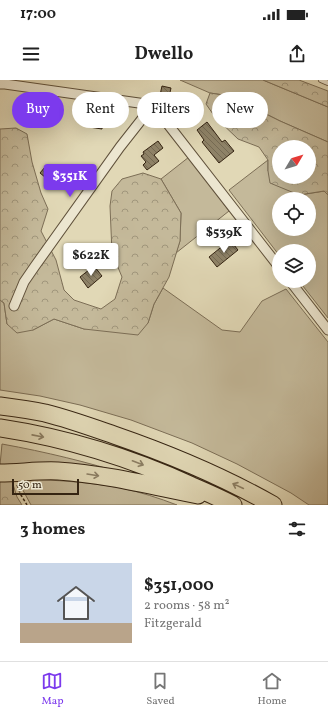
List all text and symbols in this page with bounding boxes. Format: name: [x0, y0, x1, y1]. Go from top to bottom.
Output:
text: 17:00: [20, 4, 56, 25]
text: Dwello: [135, 42, 193, 67]
icon: menu: [20, 43, 42, 65]
icon: share: [286, 43, 308, 65]
chip: Buy: [12, 92, 64, 128]
chip: Rent: [72, 92, 129, 128]
chip: Filters: [137, 92, 204, 128]
chip: New: [212, 92, 268, 128]
north arrow: [272, 140, 316, 184]
map controls: [272, 140, 316, 288]
pin: $351K: [42, 164, 98, 198]
text: $351K: [53, 168, 87, 186]
button: locate: [272, 192, 316, 236]
pin: $539K: [196, 220, 252, 254]
text: $539K: [206, 224, 242, 242]
pin: $622K: [63, 243, 119, 277]
button: layers: [272, 244, 316, 288]
text: $622K: [72, 247, 110, 265]
one-way arrow: [31, 432, 44, 440]
one-way arrow: [132, 460, 144, 468]
one-way arrow: [86, 472, 99, 480]
scale bar: [12, 477, 79, 496]
text: 50 m: [18, 478, 42, 493]
one-way arrow: [233, 482, 245, 489]
text: 3 homes: [20, 518, 85, 541]
icon: filters: [286, 518, 308, 540]
text: $351,000: [144, 574, 214, 597]
icon: home: [52, 579, 100, 627]
text: 2 rooms · 58 m²: [144, 597, 229, 615]
text: Fitzgerald: [144, 615, 202, 633]
tab: Map: [41, 670, 63, 709]
tab: Saved: [146, 670, 175, 709]
tab: Home: [257, 670, 287, 709]

